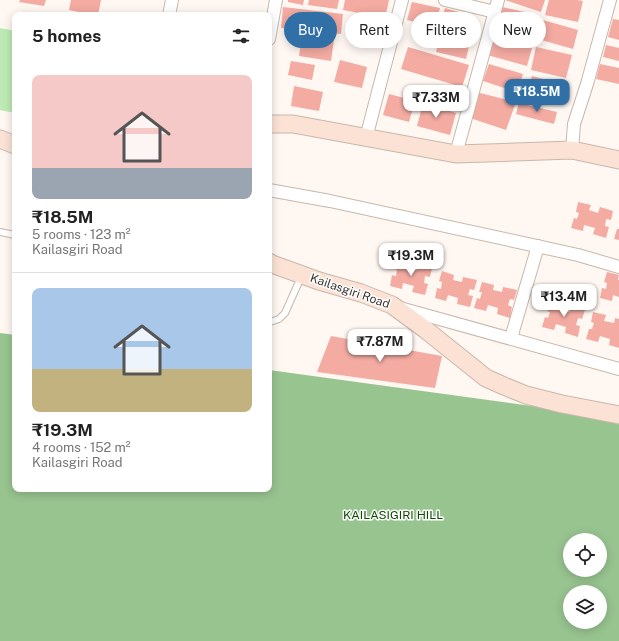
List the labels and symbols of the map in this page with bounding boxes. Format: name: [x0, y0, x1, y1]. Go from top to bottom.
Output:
pin: ₹18.5M: [504, 79, 570, 113]
pin: ₹7.33M: [403, 85, 469, 119]
pin: ₹19.3M: [378, 243, 444, 277]
street label: Kailasgiri Road: [308, 271, 392, 311]
pin: ₹13.4M: [531, 284, 597, 318]
pin: ₹7.87M: [347, 329, 413, 363]
park label: KAILASIGIRI HILL: [343, 508, 443, 522]

